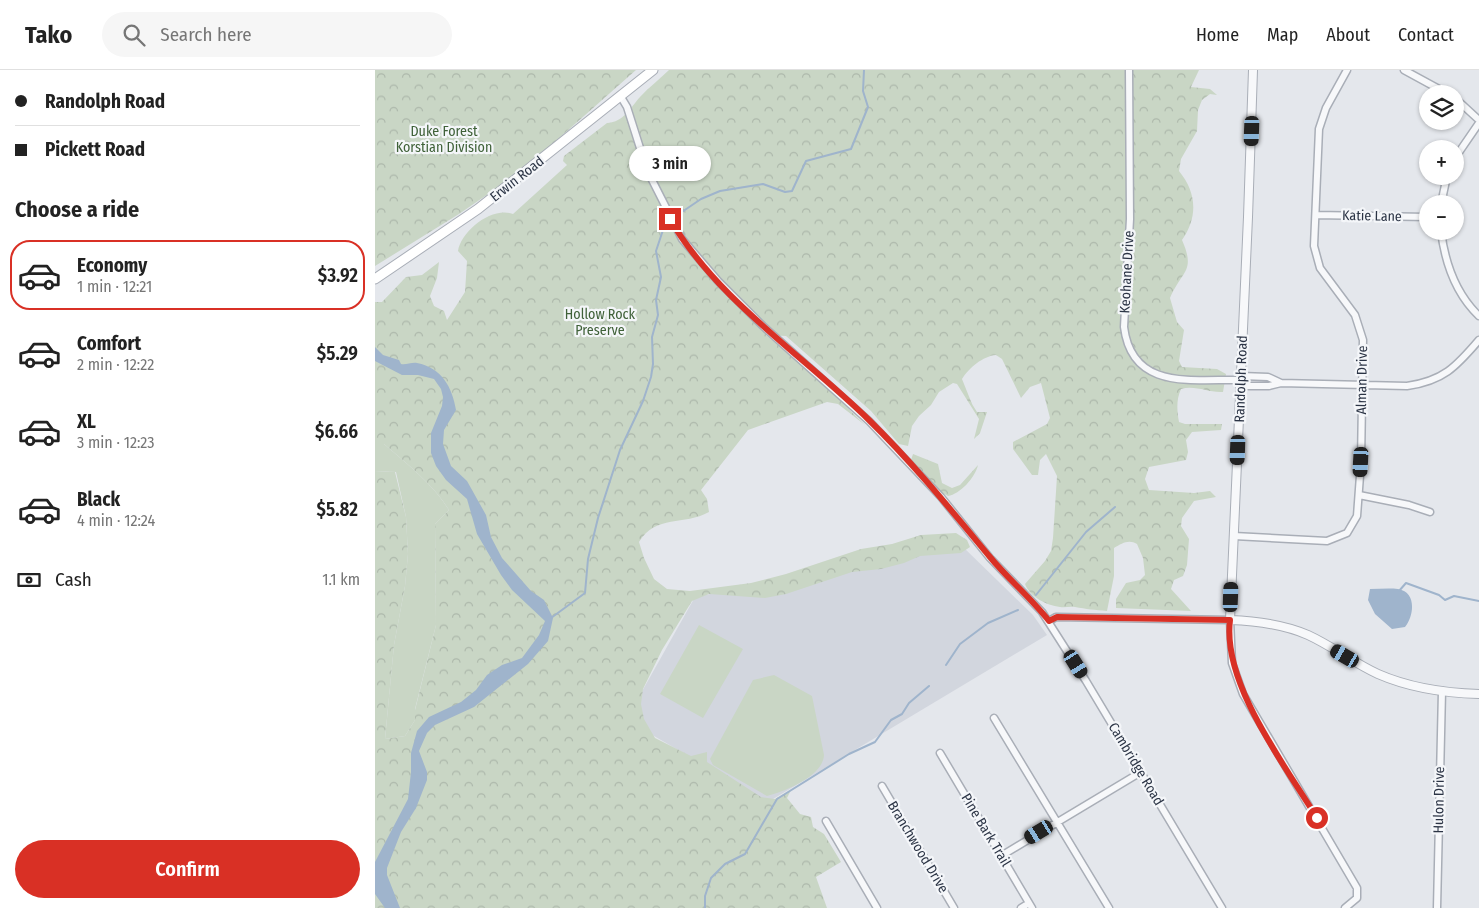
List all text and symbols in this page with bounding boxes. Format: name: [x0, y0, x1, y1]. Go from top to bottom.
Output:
search box: [102, 12, 452, 57]
text: Tako: [25, 21, 72, 49]
icon: search: [120, 21, 148, 49]
text: Search here: [160, 23, 252, 46]
text: Home: [1196, 24, 1239, 46]
text: Map: [1267, 24, 1298, 46]
text: About: [1326, 24, 1370, 46]
text: Contact: [1398, 24, 1454, 46]
map controls: [1419, 85, 1464, 240]
button: layers: [1419, 85, 1464, 130]
text: Randolph Road: [45, 90, 165, 113]
car: [1243, 116, 1260, 146]
park label: Duke Forest Korstian Division: [396, 123, 492, 156]
text: Pickett Road: [45, 138, 145, 161]
button: +: [1419, 140, 1464, 185]
callout: 3 min: [629, 146, 711, 182]
street label: Erwin Road: [487, 153, 547, 205]
text: 3 min: [652, 154, 688, 173]
button: −: [1419, 195, 1464, 240]
text: Choose a ride: [15, 196, 139, 223]
street label: Katie Lane: [1342, 207, 1402, 225]
route end: [659, 208, 681, 230]
street label: Keohane Drive: [1116, 230, 1138, 314]
icon: car: [17, 253, 62, 298]
text: Economy: [77, 254, 147, 277]
text: $3.92: [318, 264, 358, 287]
text: 1 min · 12:21: [77, 277, 152, 296]
park label: Hollow Rock Preserve: [565, 306, 636, 339]
icon: car: [17, 331, 62, 376]
text: Comfort: [77, 332, 141, 355]
street label: Randolph Road: [1231, 335, 1251, 423]
text: $5.29: [317, 342, 358, 365]
street label: Alman Drive: [1353, 345, 1371, 415]
text: 2 min · 12:22: [77, 355, 154, 374]
icon: car: [17, 409, 62, 454]
text: XL: [77, 410, 96, 433]
text: $6.66: [315, 420, 358, 443]
text: 3 min · 12:23: [77, 433, 155, 452]
car: [1229, 435, 1246, 465]
car: [1352, 447, 1369, 477]
icon: car: [17, 487, 62, 532]
text: Black: [77, 488, 120, 511]
text: $5.82: [317, 498, 358, 521]
text: 4 min · 12:24: [77, 511, 155, 530]
icon: cash: [15, 566, 43, 594]
text: Cash: [55, 568, 92, 591]
text: 1.1 km: [322, 570, 360, 589]
car: [1222, 582, 1239, 612]
car: [1328, 642, 1361, 670]
car: [1061, 647, 1090, 681]
street label: Cambridge Road: [1105, 720, 1167, 808]
street label: Hulon Drive: [1430, 766, 1448, 834]
street label: Pine Bark Trail: [958, 790, 1015, 870]
street label: Branchwood Drive: [884, 798, 952, 896]
route start: [1306, 807, 1328, 829]
car: [1022, 818, 1055, 846]
button: Confirm: [15, 840, 360, 898]

